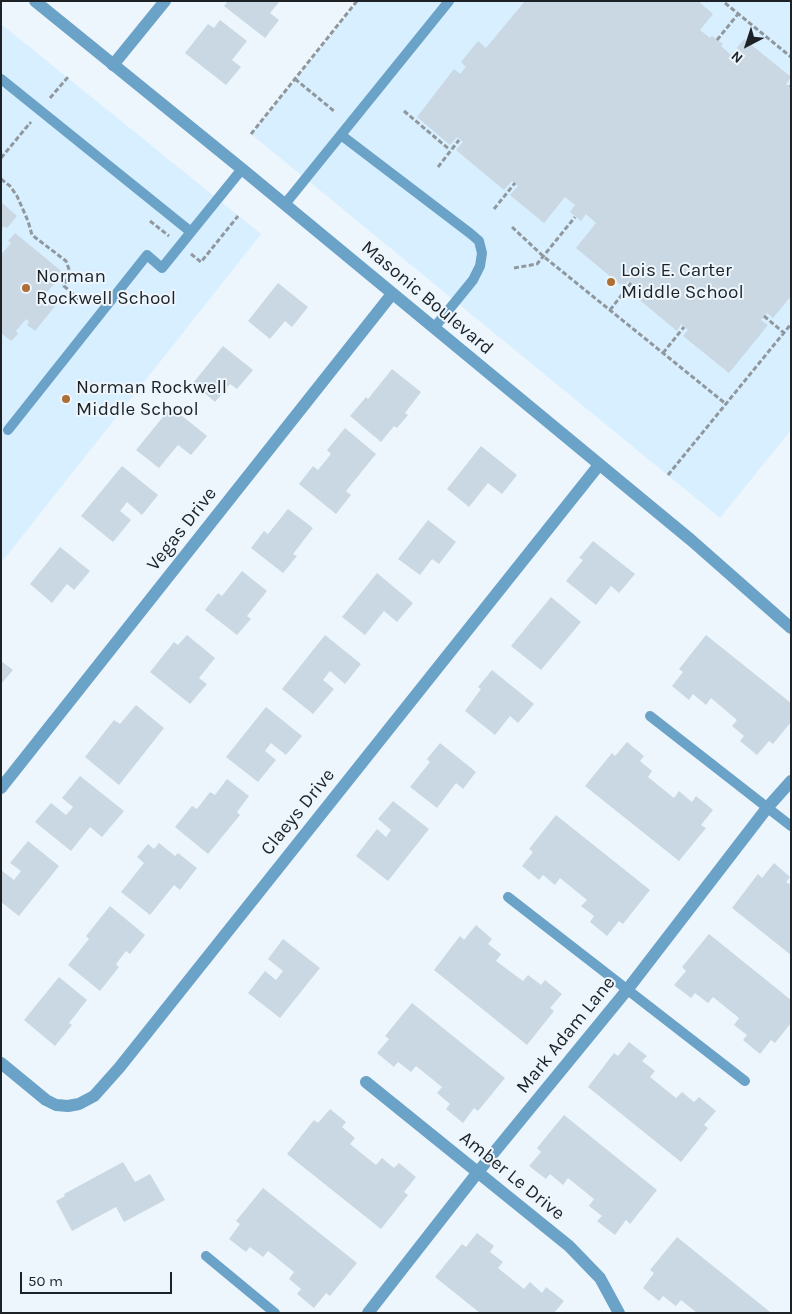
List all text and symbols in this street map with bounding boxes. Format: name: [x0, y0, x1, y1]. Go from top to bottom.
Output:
north arrow: [722, 20, 772, 70]
text: N: [728, 47, 746, 67]
street label: Masonic Boulevard: [356, 236, 498, 360]
place label: Lois E. Carter Middle School: [621, 260, 744, 304]
place label: Norman Rockwell School: [36, 266, 176, 310]
marker: Lois E. Carter Middle School: [605, 276, 617, 288]
marker: Norman Rockwell School: [20, 282, 32, 294]
place label: Norman Rockwell Middle School: [76, 377, 227, 421]
marker: Norman Rockwell Middle School: [60, 393, 72, 405]
street label: Vegas Drive: [142, 483, 222, 575]
street label: Claeys Drive: [256, 764, 340, 860]
street label: Mark Adam Lane: [512, 972, 620, 1098]
street label: Amber Le Drive: [455, 1127, 569, 1225]
scale bar: [22, 1262, 175, 1294]
text: 50 m: [28, 1272, 63, 1290]

